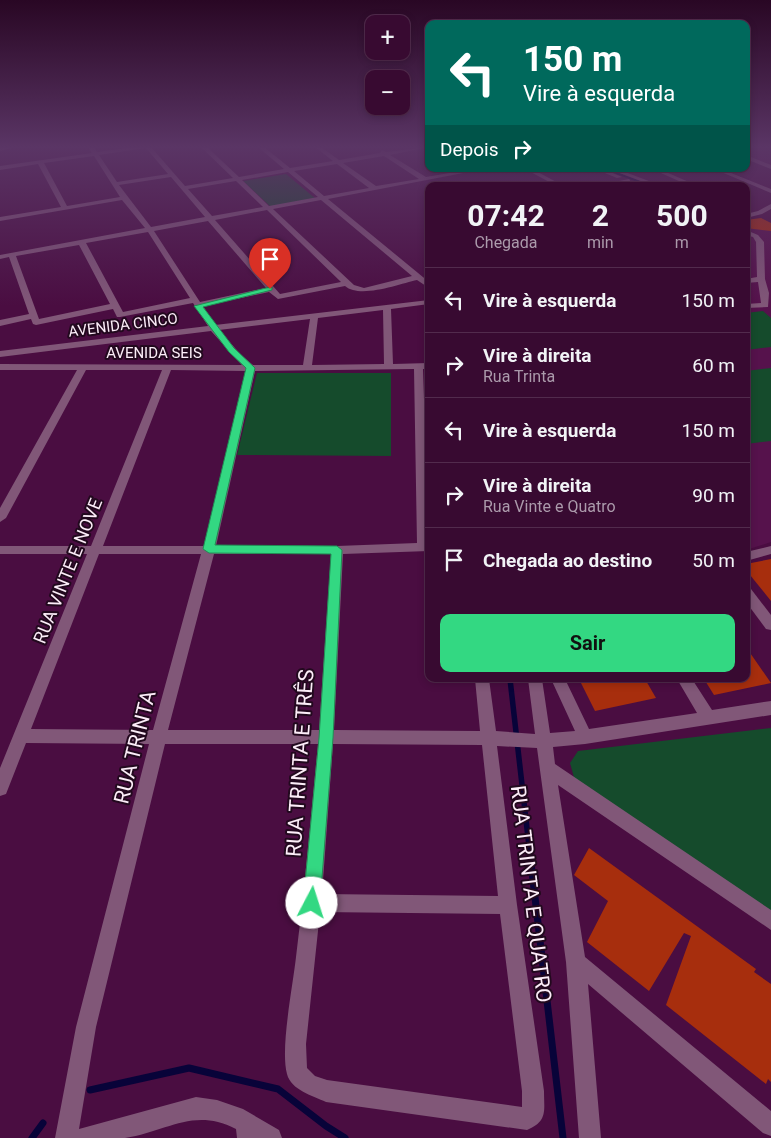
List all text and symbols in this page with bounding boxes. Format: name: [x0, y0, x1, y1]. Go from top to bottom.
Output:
map controls: [365, 15, 410, 115]
button: +: [365, 15, 410, 60]
text: 150 m: [523, 39, 622, 80]
icon: left: [440, 40, 505, 105]
button: −: [365, 70, 410, 115]
text: Vire à esquerda: [523, 81, 675, 106]
icon: right: [508, 135, 536, 163]
text: Depois: [440, 138, 498, 161]
text: 07:42: [467, 198, 545, 233]
text: 2: [592, 198, 609, 233]
text: 500: [656, 198, 708, 233]
text: Chegada: [474, 233, 538, 252]
text: min: [587, 233, 614, 252]
text: m: [675, 233, 689, 252]
pin: [249, 238, 291, 289]
icon: arrive: [256, 245, 284, 273]
icon: left: [440, 286, 468, 314]
text: Vire à esquerda: [483, 289, 616, 312]
text: 150 m: [682, 289, 735, 312]
street label: AVENIDA CINCO: [67, 309, 179, 341]
street label: AVENIDA SEIS: [106, 344, 202, 362]
text: Vire à direita: [483, 344, 592, 367]
icon: right: [440, 351, 468, 379]
text: 60 m: [692, 354, 735, 377]
text: Rua Trinta: [483, 367, 555, 386]
icon: left: [440, 416, 468, 444]
text: Vire à esquerda: [483, 419, 616, 442]
text: 150 m: [682, 419, 735, 442]
text: Vire à direita: [483, 474, 592, 497]
icon: right: [440, 481, 468, 509]
text: 90 m: [692, 484, 735, 507]
street label: RUA VINTE E NOVE: [29, 495, 106, 646]
text: Rua Vinte e Quatro: [483, 497, 616, 516]
icon: arrive: [440, 546, 468, 574]
text: Chegada ao destino: [483, 549, 652, 572]
text: 50 m: [692, 549, 735, 572]
button: Sair: [440, 614, 735, 672]
street label: RUA TRINTA E TRÊS: [281, 668, 319, 858]
street label: RUA TRINTA: [109, 687, 161, 806]
street label: RUA TRINTA E QUATRO: [506, 784, 556, 1004]
position arrow: [285, 876, 337, 928]

